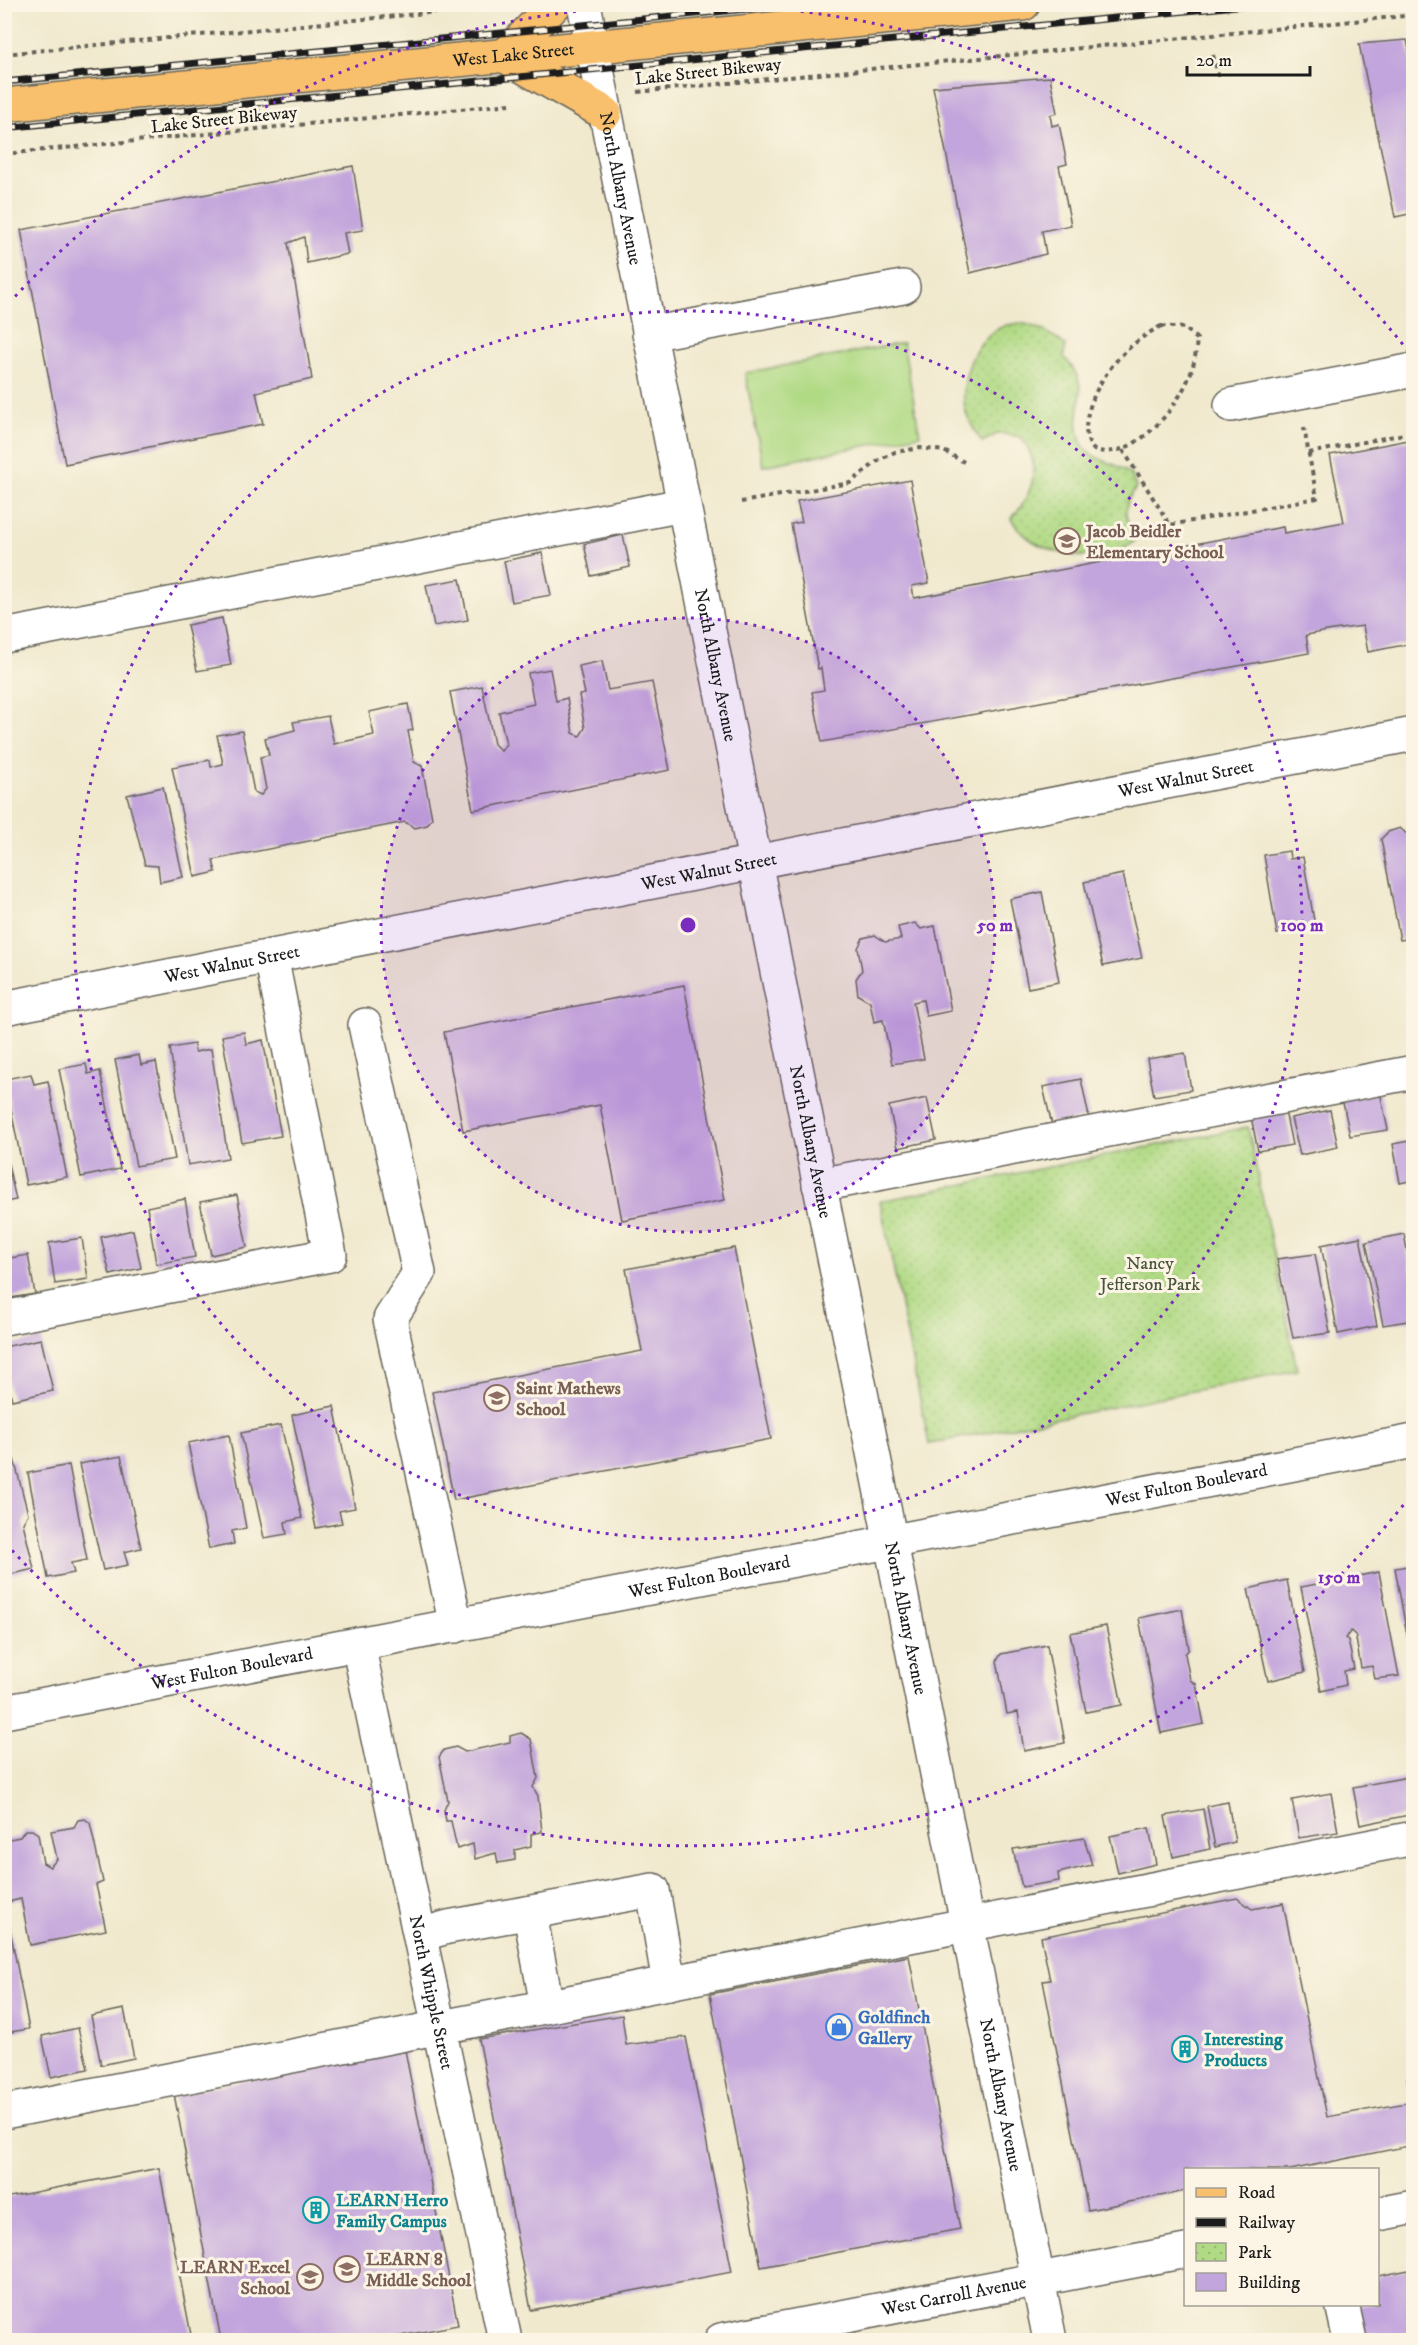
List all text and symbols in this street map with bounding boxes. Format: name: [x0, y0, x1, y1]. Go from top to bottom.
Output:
street label: West Lake Street: [451, 39, 576, 73]
scale bar: [1187, 39, 1310, 77]
text: 20 m: [1196, 50, 1232, 72]
street label: Lake Street Bikeway: [634, 53, 783, 91]
street label: Lake Street Bikeway: [150, 101, 299, 139]
street label: North Albany Avenue: [594, 110, 646, 267]
place label: Jacob Beidler Elementary School: [1084, 521, 1224, 564]
school or university icon: Jacob Beidler Elementary School: [1052, 526, 1082, 556]
street label: North Albany Avenue: [689, 587, 741, 744]
street label: West Walnut Street: [1116, 755, 1256, 803]
street label: West Walnut Street: [638, 848, 779, 896]
centre of rings: [678, 915, 698, 935]
text: 50 m: [976, 915, 1013, 937]
text: 100 m: [1280, 915, 1324, 937]
street label: West Walnut Street: [161, 941, 302, 989]
street label: North Albany Avenue: [784, 1063, 836, 1220]
park label: Nancy Jefferson Park: [1098, 1253, 1200, 1296]
place label: Saint Mathews School: [516, 1378, 621, 1421]
school or university icon: Saint Mathews School: [482, 1383, 512, 1413]
street label: West Fulton Boulevard: [1103, 1459, 1269, 1512]
street label: North Albany Avenue: [879, 1540, 931, 1697]
street label: West Fulton Boulevard: [626, 1551, 792, 1604]
text: 150 m: [1318, 1567, 1361, 1589]
street label: West Fulton Boulevard: [148, 1643, 315, 1696]
street label: North Whipple Street: [404, 1913, 458, 2072]
place label: Goldfinch Gallery: [858, 2007, 931, 2050]
shop icon: Goldfinch Gallery: [824, 2012, 854, 2042]
street label: North Albany Avenue: [974, 2017, 1026, 2173]
place label: Interesting Products: [1204, 2029, 1284, 2072]
building icon: Interesting Products: [1170, 2034, 1200, 2064]
legend: [1184, 2168, 1379, 2306]
text: Road: [1238, 2182, 1275, 2204]
place label: LEARN Herro Family Campus: [336, 2190, 448, 2233]
building icon: LEARN Herro Family Campus: [301, 2195, 331, 2225]
text: Railway: [1238, 2212, 1296, 2234]
text: Park: [1238, 2242, 1272, 2264]
place label: LEARN 8 Middle School: [366, 2249, 472, 2292]
school or university icon: LEARN 8 Middle School: [332, 2254, 362, 2284]
place label: LEARN Excel School: [180, 2257, 291, 2300]
school or university icon: LEARN Excel School: [295, 2262, 325, 2292]
street label: West Carroll Avenue: [879, 2272, 1028, 2321]
text: Building: [1238, 2272, 1300, 2294]

